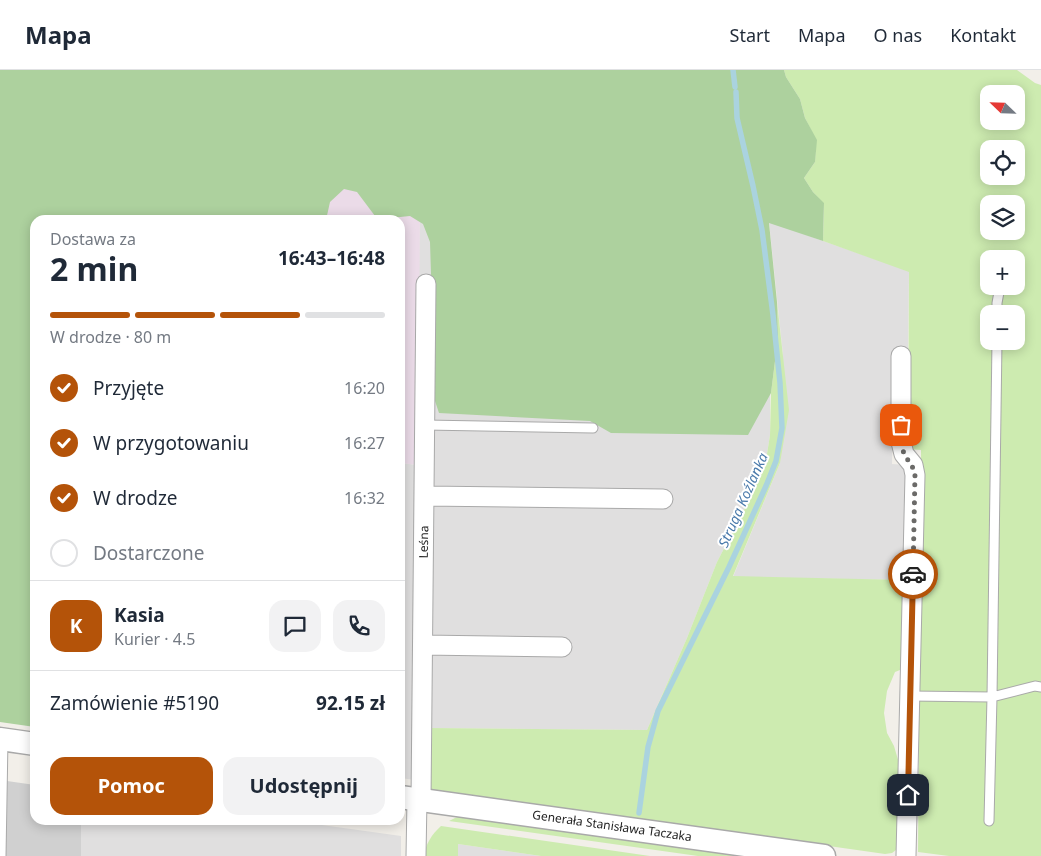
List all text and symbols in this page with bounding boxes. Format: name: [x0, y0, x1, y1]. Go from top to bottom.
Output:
text: Mapa: [25, 18, 92, 51]
text: Start: [730, 23, 770, 47]
text: Mapa: [798, 23, 846, 47]
text: O nas: [874, 23, 922, 47]
text: Kontakt: [950, 23, 1016, 47]
north arrow: [980, 85, 1025, 130]
map controls: [980, 85, 1025, 350]
button: locate: [980, 140, 1025, 185]
button: layers: [980, 195, 1025, 240]
text: Dostawa za: [50, 228, 136, 250]
text: 16:43–16:48: [278, 245, 385, 271]
text: 2 min: [50, 247, 138, 290]
button: +: [980, 250, 1025, 295]
button: −: [980, 305, 1025, 350]
text: W drodze · 80 m: [50, 326, 171, 348]
icon: check: [50, 374, 78, 402]
text: Przyjęte: [93, 375, 164, 401]
text: 16:20: [344, 377, 385, 399]
pin: [880, 404, 922, 446]
icon: bag: [887, 411, 915, 439]
icon: check: [50, 429, 78, 457]
text: W przygotowaniu: [93, 430, 249, 456]
text: 16:27: [344, 432, 385, 454]
water label: Struga Koźlanka: [713, 450, 772, 550]
icon: check: [50, 484, 78, 512]
text: W drodze: [93, 485, 178, 511]
text: 16:32: [344, 487, 385, 509]
street label: Leśna: [415, 525, 432, 559]
text: Dostarczone: [93, 540, 204, 566]
courier: [888, 549, 938, 599]
icon: car: [899, 560, 927, 588]
button: chat: [269, 600, 321, 652]
button: phone: [333, 600, 385, 652]
text: Kasia: [114, 602, 165, 628]
text: K: [70, 613, 82, 639]
text: Kurier · 4.5: [114, 628, 195, 650]
text: Zamówienie #5190: [50, 690, 219, 716]
text: 92.15 zł: [316, 690, 385, 716]
button: Pomoc: [50, 757, 213, 815]
button: Udostępnij: [223, 757, 385, 815]
pin: [887, 774, 929, 816]
icon: home: [894, 781, 922, 809]
street label: Generała Stanisława Taczaka: [531, 806, 693, 845]

